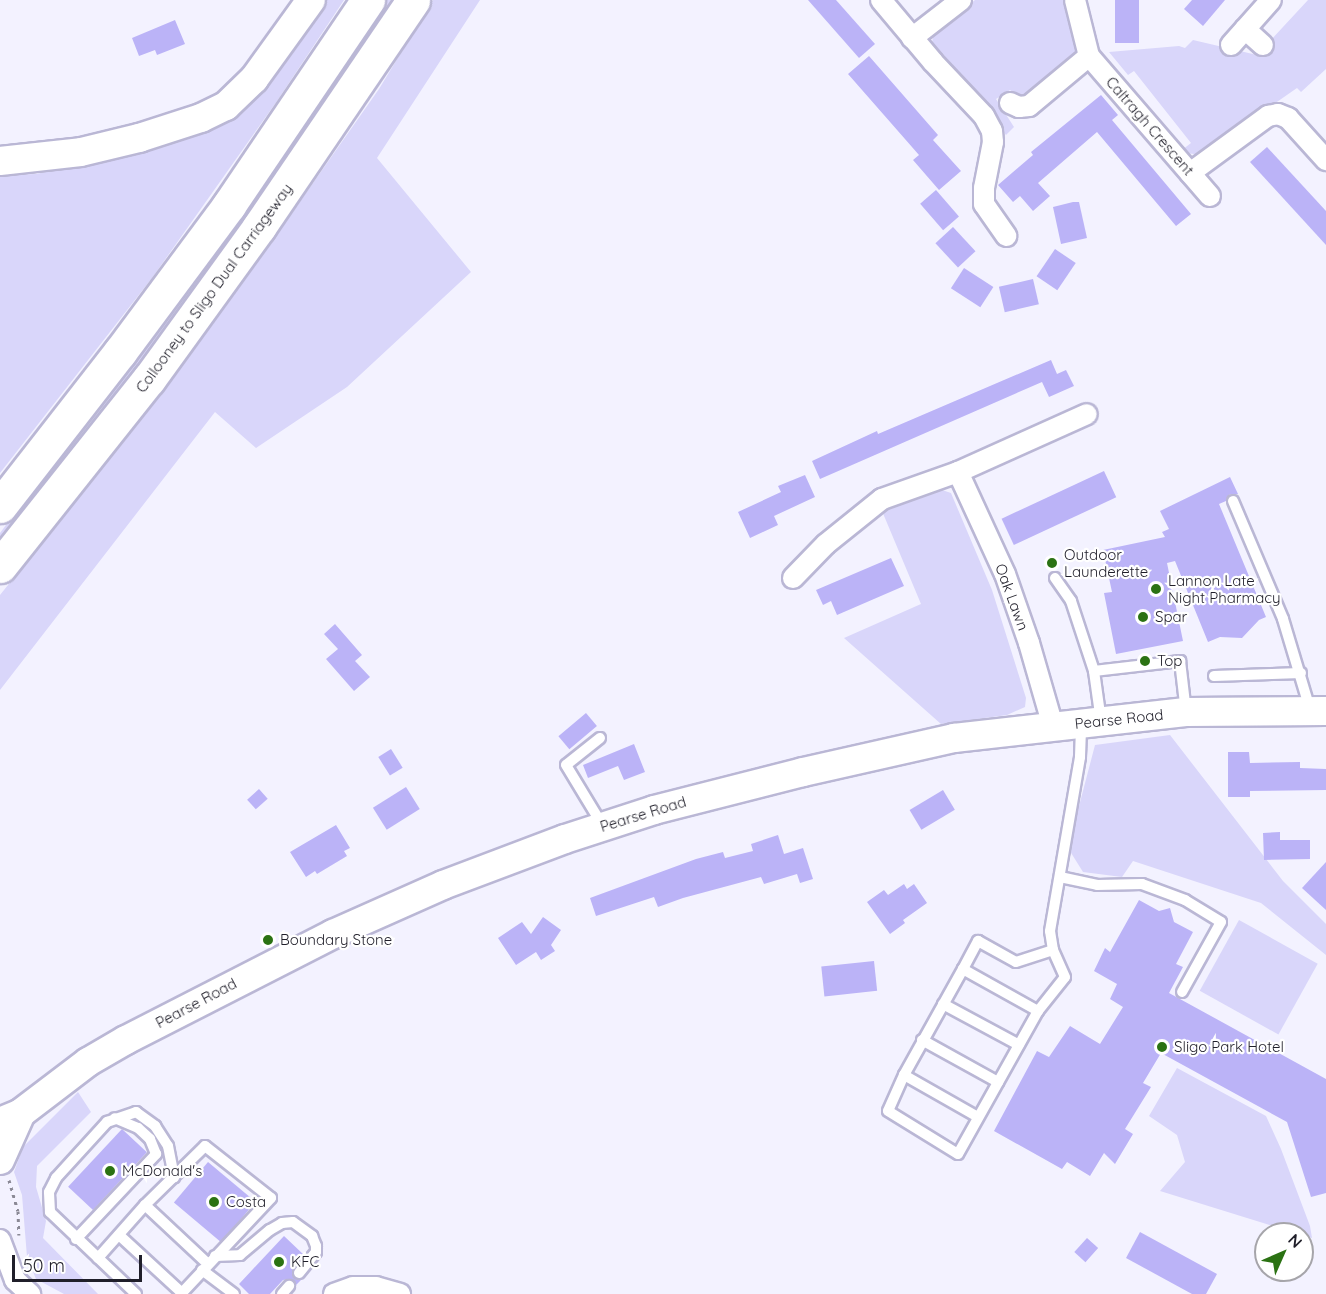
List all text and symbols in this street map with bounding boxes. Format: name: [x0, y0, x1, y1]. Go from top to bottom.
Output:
street label: Caltragh Crescent: [1102, 73, 1198, 179]
street label: Collooney to Sligo Dual Carriageway: [132, 180, 296, 396]
place label: Outdoor Launderette: [1064, 545, 1148, 580]
marker: Outdoor Launderette: [1045, 556, 1059, 570]
street label: Oak Lawn: [992, 561, 1032, 633]
place label: Lannon Late Night Pharmacy: [1168, 571, 1281, 606]
marker: Lannon Late Night Pharmacy: [1149, 582, 1163, 596]
place label: Spar: [1155, 608, 1187, 626]
marker: Spar: [1136, 610, 1150, 624]
place label: Top: [1157, 652, 1182, 670]
marker: Top: [1138, 654, 1152, 668]
street label: Pearse Road: [1074, 705, 1164, 733]
street label: Pearse Road: [598, 792, 688, 836]
place label: Boundary Stone: [280, 931, 392, 949]
marker: Boundary Stone: [261, 933, 275, 947]
street label: Pearse Road: [152, 974, 240, 1032]
place label: Sligo Park Hotel: [1174, 1038, 1284, 1056]
marker: Sligo Park Hotel: [1155, 1040, 1169, 1054]
place label: McDonald's: [122, 1162, 202, 1180]
marker: McDonald's: [103, 1164, 117, 1178]
place label: Costa: [226, 1193, 266, 1211]
marker: Costa: [207, 1195, 221, 1209]
north arrow: [1254, 1222, 1314, 1282]
text: N: [1284, 1229, 1307, 1252]
scale bar: [15, 1243, 146, 1281]
place label: KFC: [291, 1253, 319, 1271]
text: 50 m: [23, 1254, 65, 1277]
marker: KFC: [272, 1255, 286, 1269]

